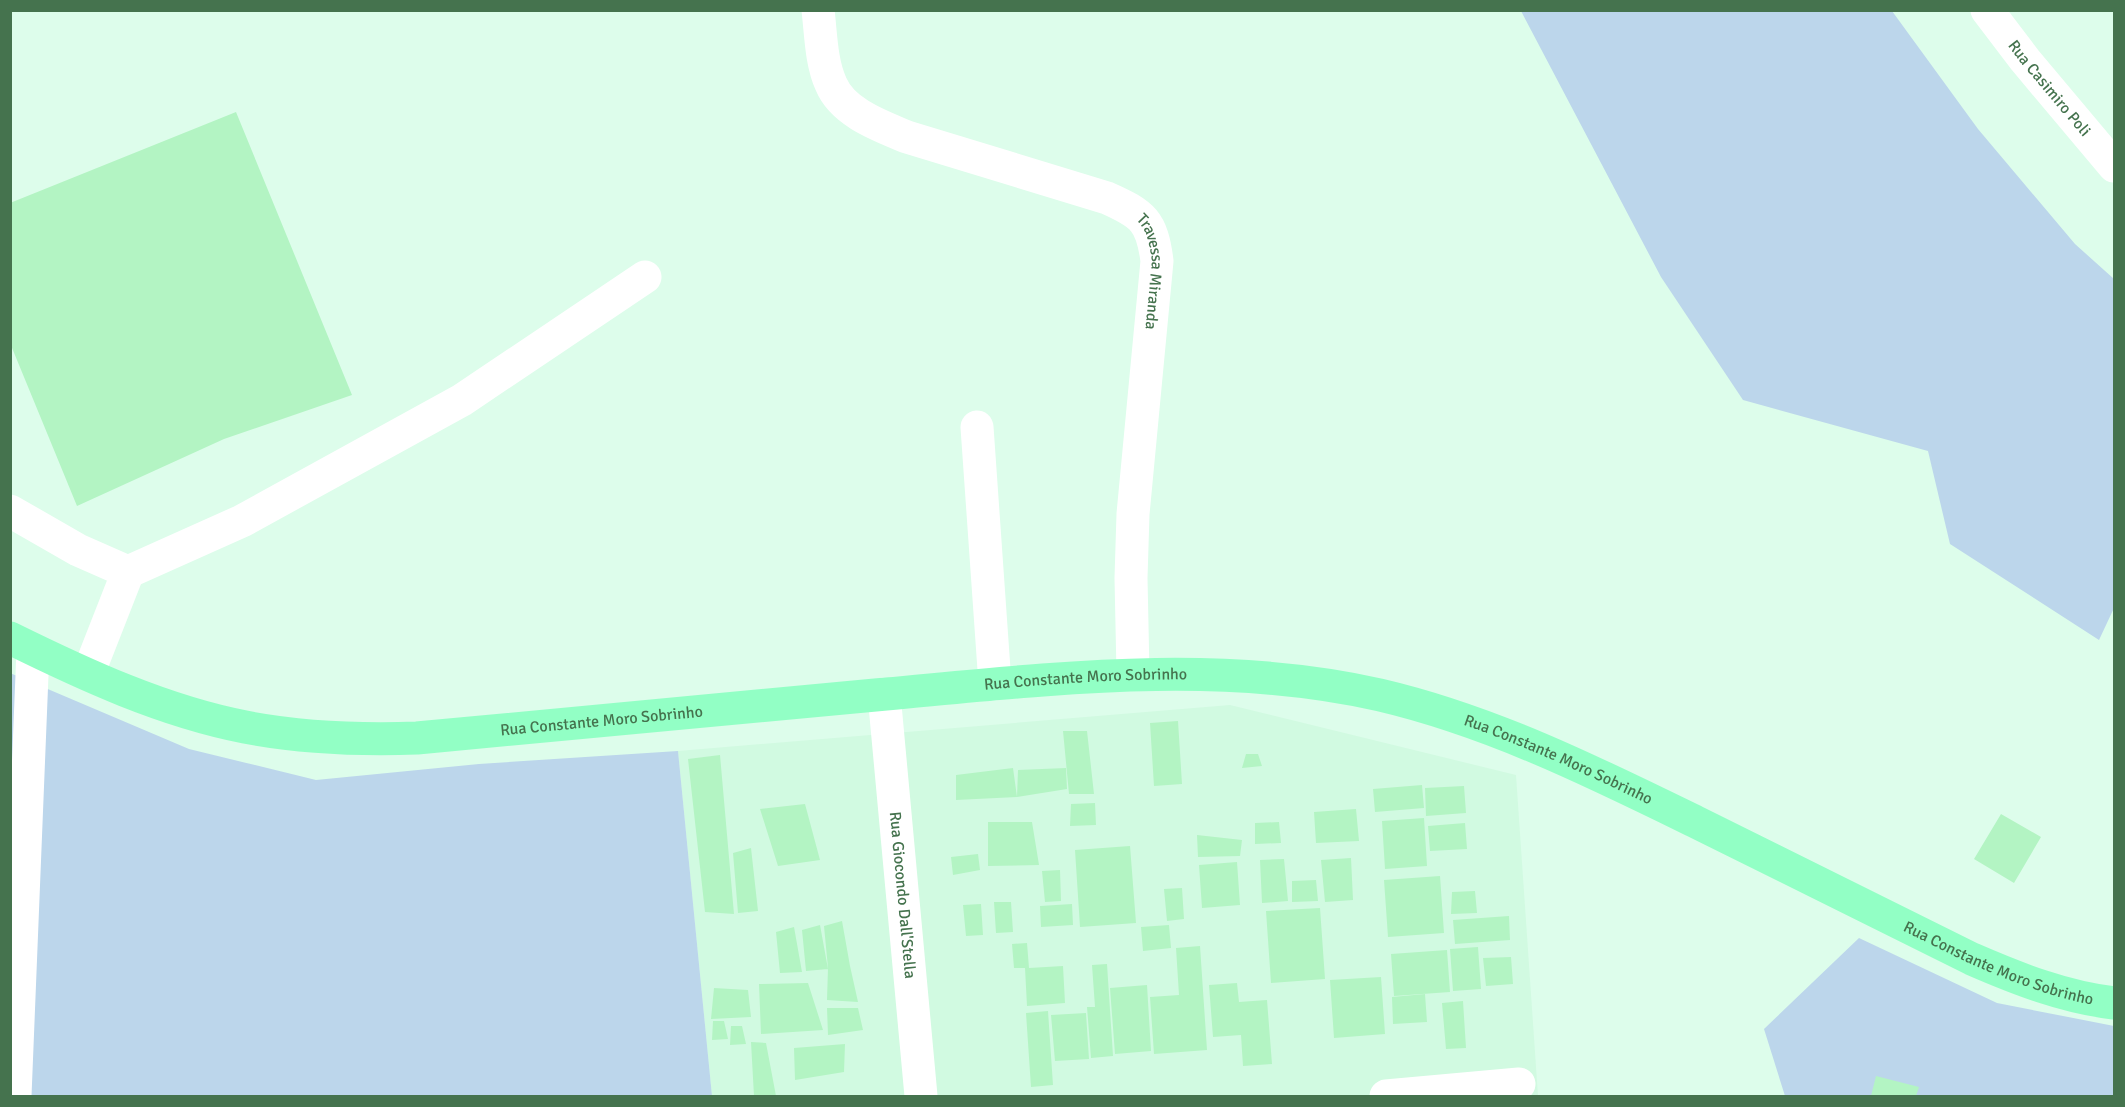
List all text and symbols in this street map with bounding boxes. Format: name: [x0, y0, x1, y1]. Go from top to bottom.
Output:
street label: Rua Casimiro Poli: [2003, 36, 2095, 141]
street label: Travessa Miranda: [1132, 209, 1167, 331]
street label: Rua Constante Moro Sobrinho: [983, 664, 1187, 695]
street label: Rua Constante Moro Sobrinho: [499, 702, 704, 740]
street label: Rua Constante Moro Sobrinho: [1461, 710, 1656, 809]
street label: Rua Giocondo Dall'Stella: [885, 811, 920, 980]
street label: Rua Constante Moro Sobrinho: [1900, 917, 2095, 1010]

